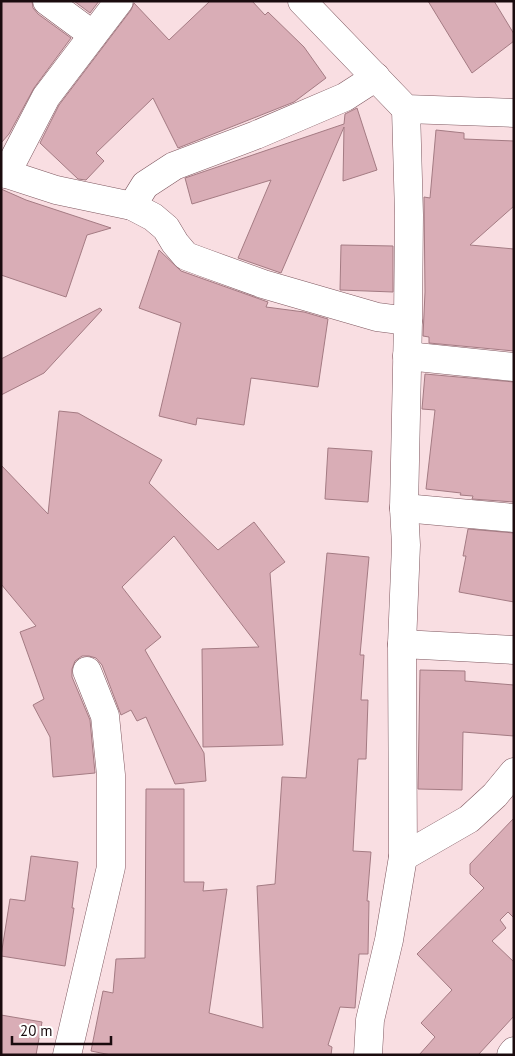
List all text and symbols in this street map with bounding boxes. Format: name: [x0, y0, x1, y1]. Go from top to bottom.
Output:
scale bar: [12, 1014, 111, 1046]
text: 20 m: [20, 1021, 53, 1040]

